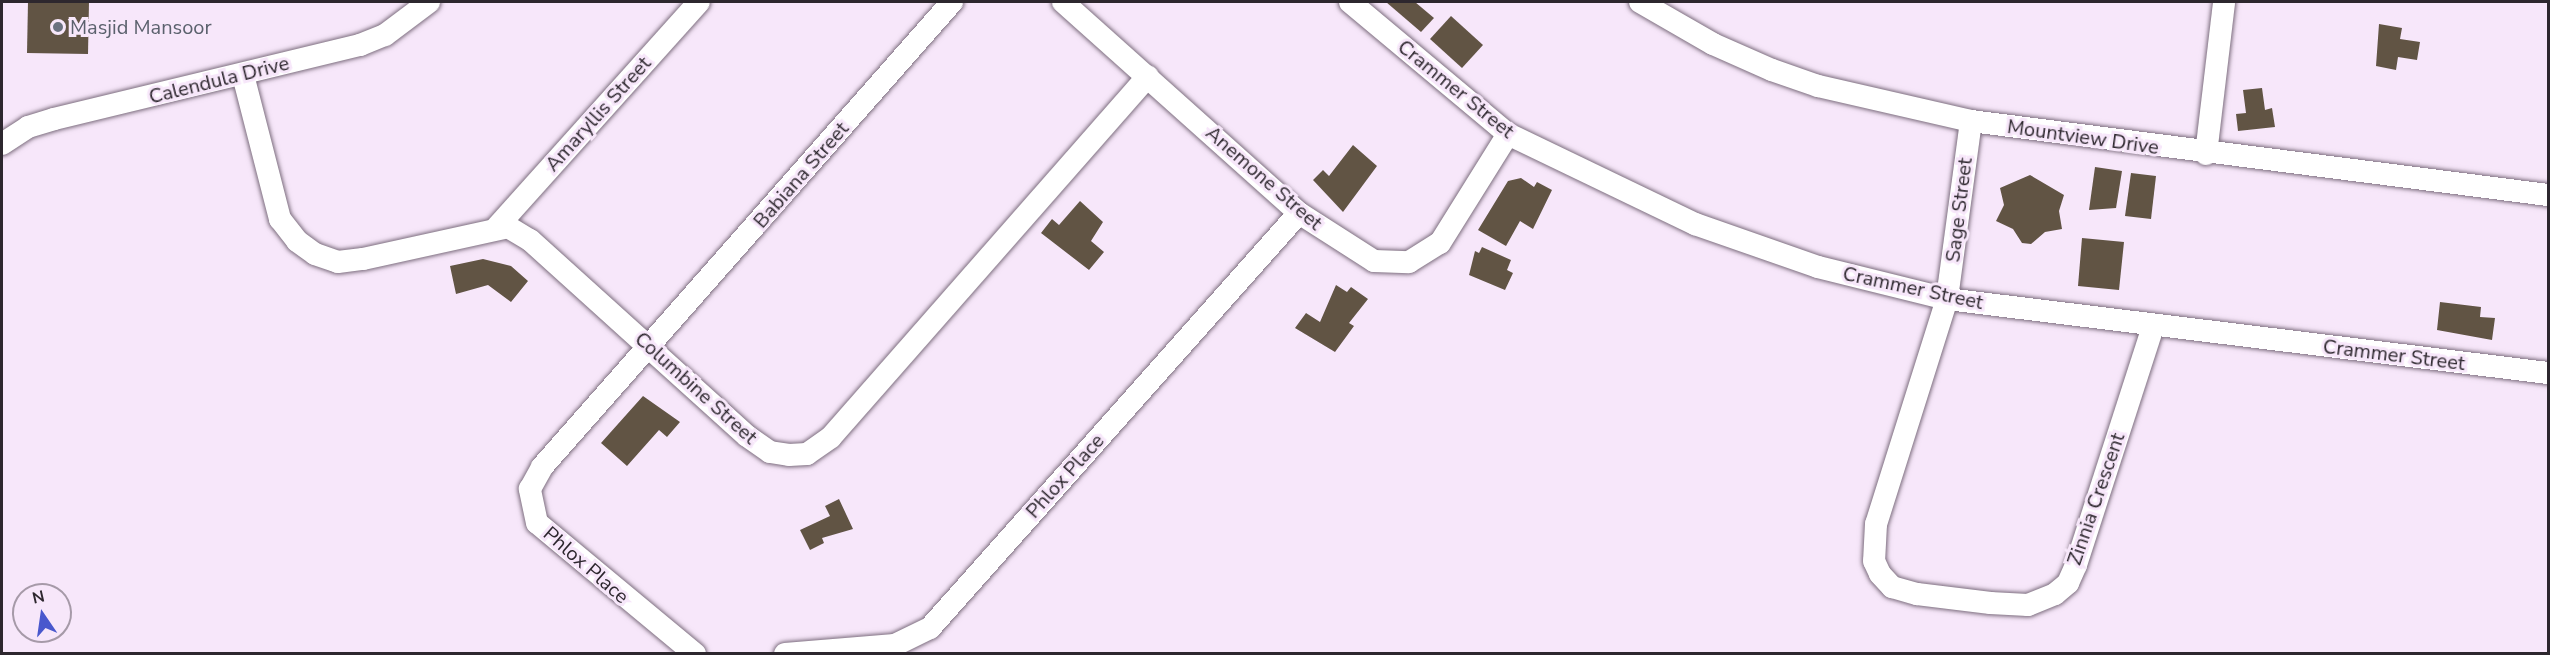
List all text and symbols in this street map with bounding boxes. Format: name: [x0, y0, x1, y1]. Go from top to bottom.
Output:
place label: Masjid Mansoor: [70, 15, 212, 39]
marker: Masjid Mansoor: [51, 20, 65, 34]
street label: Crammer Street: [1393, 35, 1519, 143]
street label: Calendula Drive: [146, 51, 292, 109]
street label: Amaryllis Street: [540, 52, 656, 176]
street label: Mountview Drive: [2006, 114, 2160, 160]
street label: Babiana Street: [748, 117, 854, 233]
street label: Anemone Street: [1201, 121, 1327, 235]
street label: Sage Street: [1941, 156, 1977, 264]
street label: Crammer Street: [1841, 261, 1985, 315]
street label: Columbine Street: [630, 327, 762, 449]
street label: Crammer Street: [2322, 334, 2466, 376]
street label: Phlox Place: [1021, 429, 1109, 523]
street label: Zinnia Crescent: [2062, 430, 2130, 568]
street label: Phlox Place: [538, 521, 634, 609]
north arrow: [12, 583, 72, 643]
text: N: [30, 585, 47, 609]

